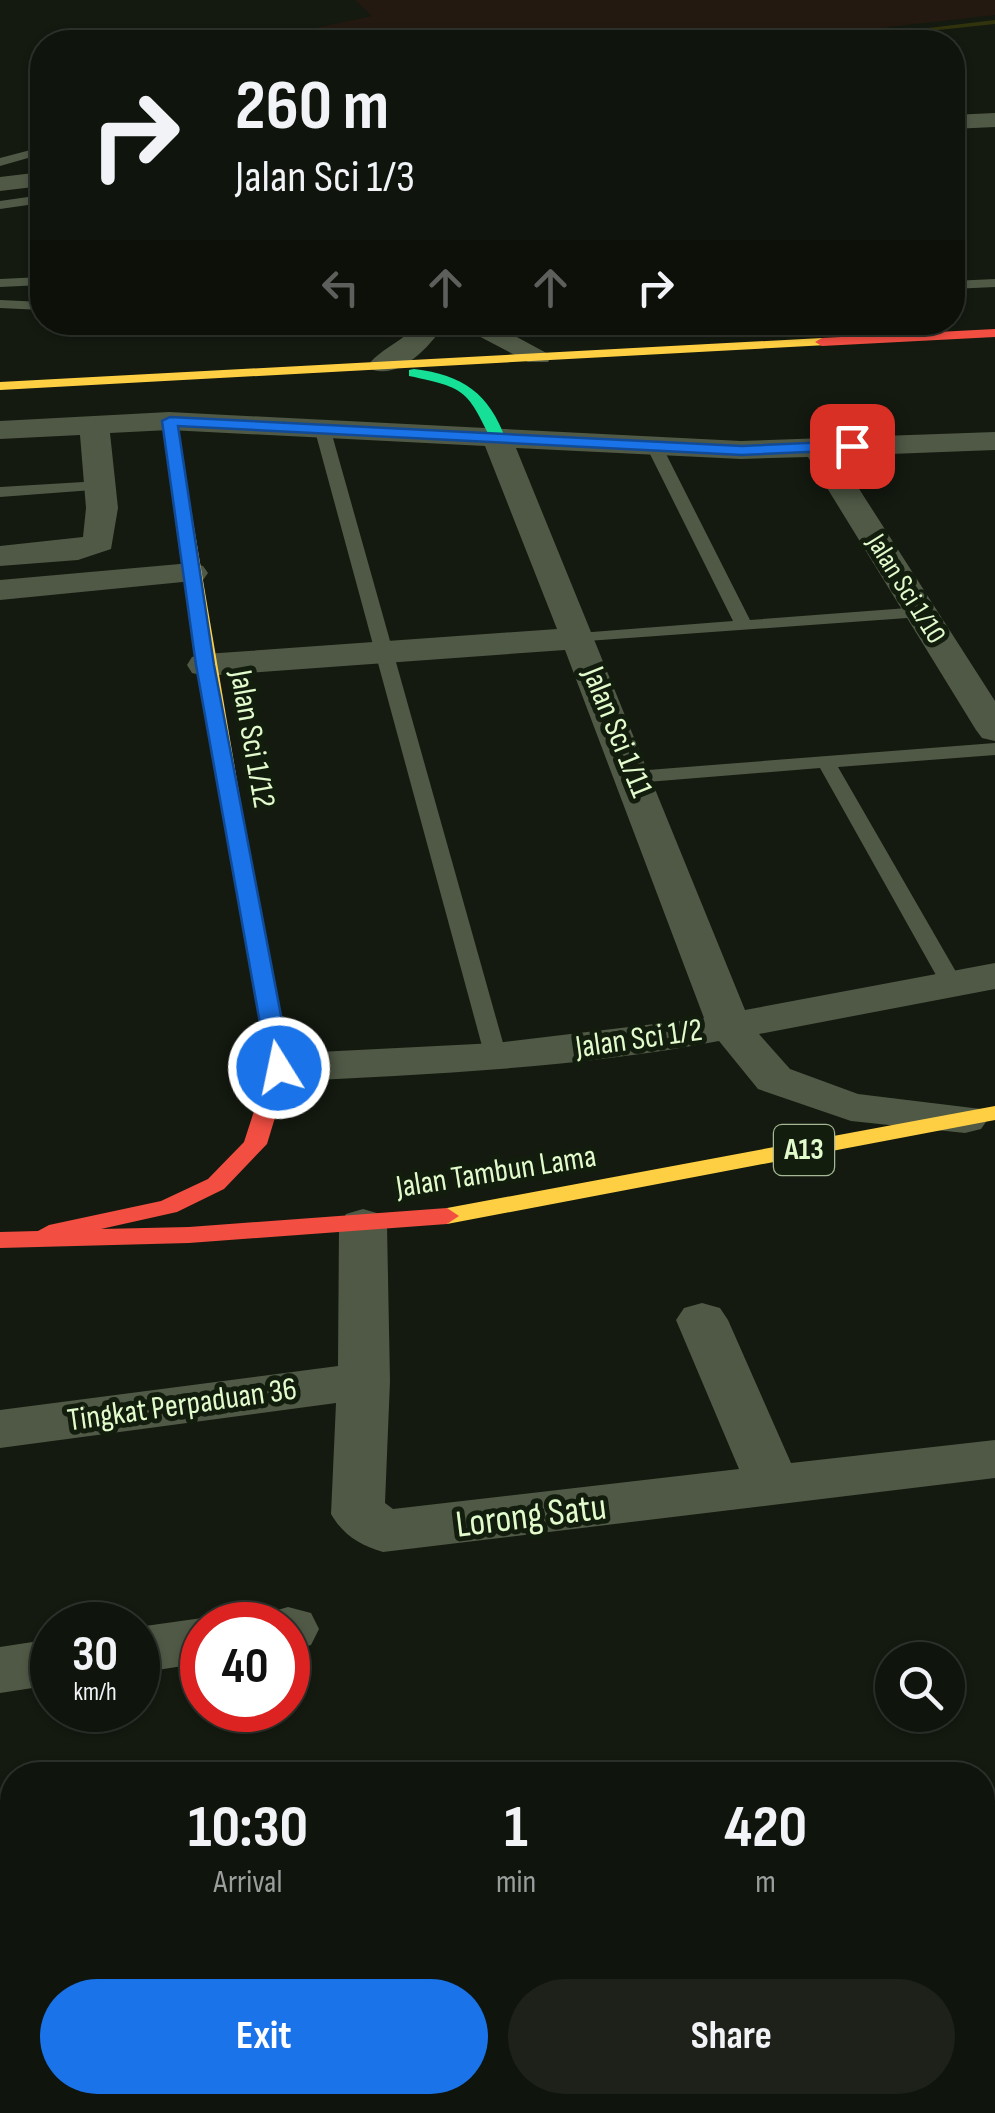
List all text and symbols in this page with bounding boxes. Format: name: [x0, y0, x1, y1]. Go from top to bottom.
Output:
text: 260 m: [235, 65, 389, 149]
icon: right: [70, 70, 200, 200]
text: Jalan Sci 1/3: [235, 150, 415, 205]
icon: left: [313, 260, 368, 315]
icon: ahead: [418, 260, 473, 315]
icon: ahead: [523, 260, 578, 315]
icon: right: [628, 260, 683, 315]
pin: [810, 404, 895, 489]
icon: arrive: [825, 419, 880, 474]
street label: Jalan Sci 1/10: [859, 527, 952, 650]
street label: Jalan Sci 1/11: [573, 660, 661, 803]
street label: Jalan Sci 1/12: [221, 666, 283, 811]
street label: Jalan Sci 1/2: [572, 1011, 705, 1067]
position arrow: [227, 1016, 331, 1120]
road number: A13: [774, 1125, 834, 1175]
street label: Jalan Tambun Lama: [392, 1137, 599, 1207]
street label: Tingkat Perpaduan 36: [65, 1370, 299, 1440]
street label: Lorong Satu: [453, 1484, 609, 1548]
speed limit sign: 40: [180, 1602, 310, 1732]
text: 30: [72, 1625, 118, 1685]
map controls: [875, 1642, 965, 1732]
button: search: [875, 1642, 965, 1732]
text: km/h: [73, 1677, 117, 1708]
text: 10:30: [188, 1792, 308, 1864]
text: 1: [504, 1792, 528, 1864]
text: 420: [724, 1792, 807, 1864]
text: Arrival: [214, 1863, 282, 1902]
text: min: [496, 1863, 536, 1902]
text: m: [755, 1863, 776, 1902]
button: Exit: [40, 1979, 488, 2094]
button: Share: [508, 1979, 955, 2094]

